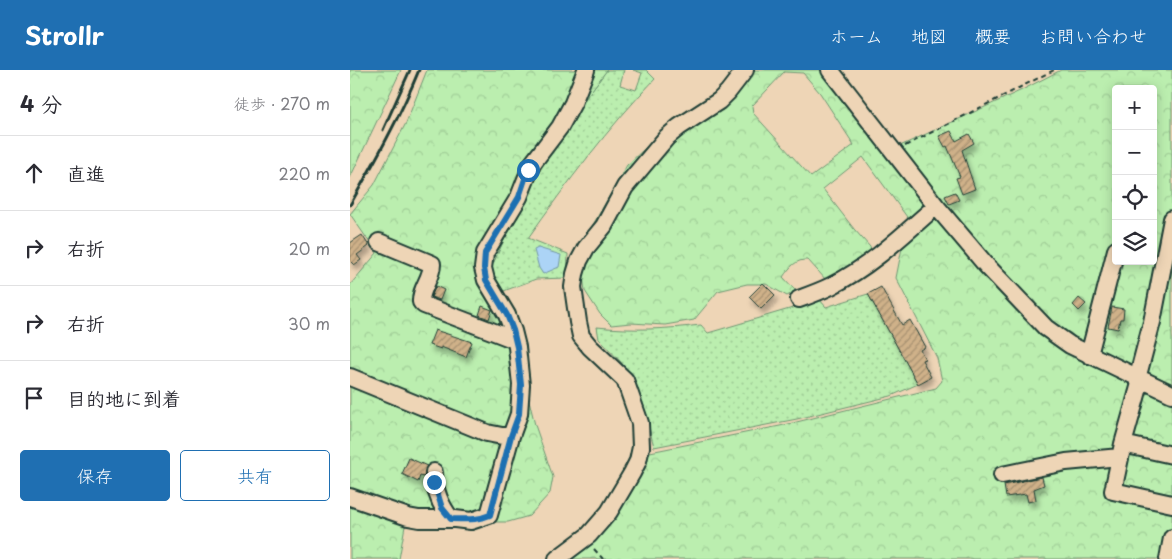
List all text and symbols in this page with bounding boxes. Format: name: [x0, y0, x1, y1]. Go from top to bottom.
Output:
text: Strollr: [25, 17, 104, 53]
text: ホーム: [830, 22, 883, 49]
text: 地図: [911, 22, 947, 49]
text: 概要: [975, 22, 1011, 49]
text: お問い合わせ: [1039, 22, 1147, 49]
map controls: [1112, 85, 1157, 265]
button: +: [1112, 85, 1157, 130]
text: 4 分: [20, 87, 62, 119]
text: 徒歩 · 270 m: [234, 91, 330, 115]
button: −: [1112, 130, 1157, 175]
icon: ahead: [20, 159, 48, 187]
text: 直進: [67, 159, 105, 187]
route start: [517, 159, 540, 182]
text: 220 m: [279, 161, 330, 185]
button: locate: [1112, 175, 1157, 220]
button: layers: [1112, 220, 1157, 265]
icon: right: [20, 234, 48, 262]
text: 右折: [67, 234, 105, 262]
text: 20 m: [289, 236, 330, 260]
icon: right: [20, 309, 48, 337]
text: 右折: [67, 309, 105, 337]
text: 30 m: [288, 311, 330, 335]
icon: arrive: [20, 384, 48, 412]
text: 目的地に到着: [67, 384, 181, 412]
button: 保存: [20, 450, 170, 501]
button: 共有: [180, 450, 330, 501]
route end: [423, 471, 446, 494]

